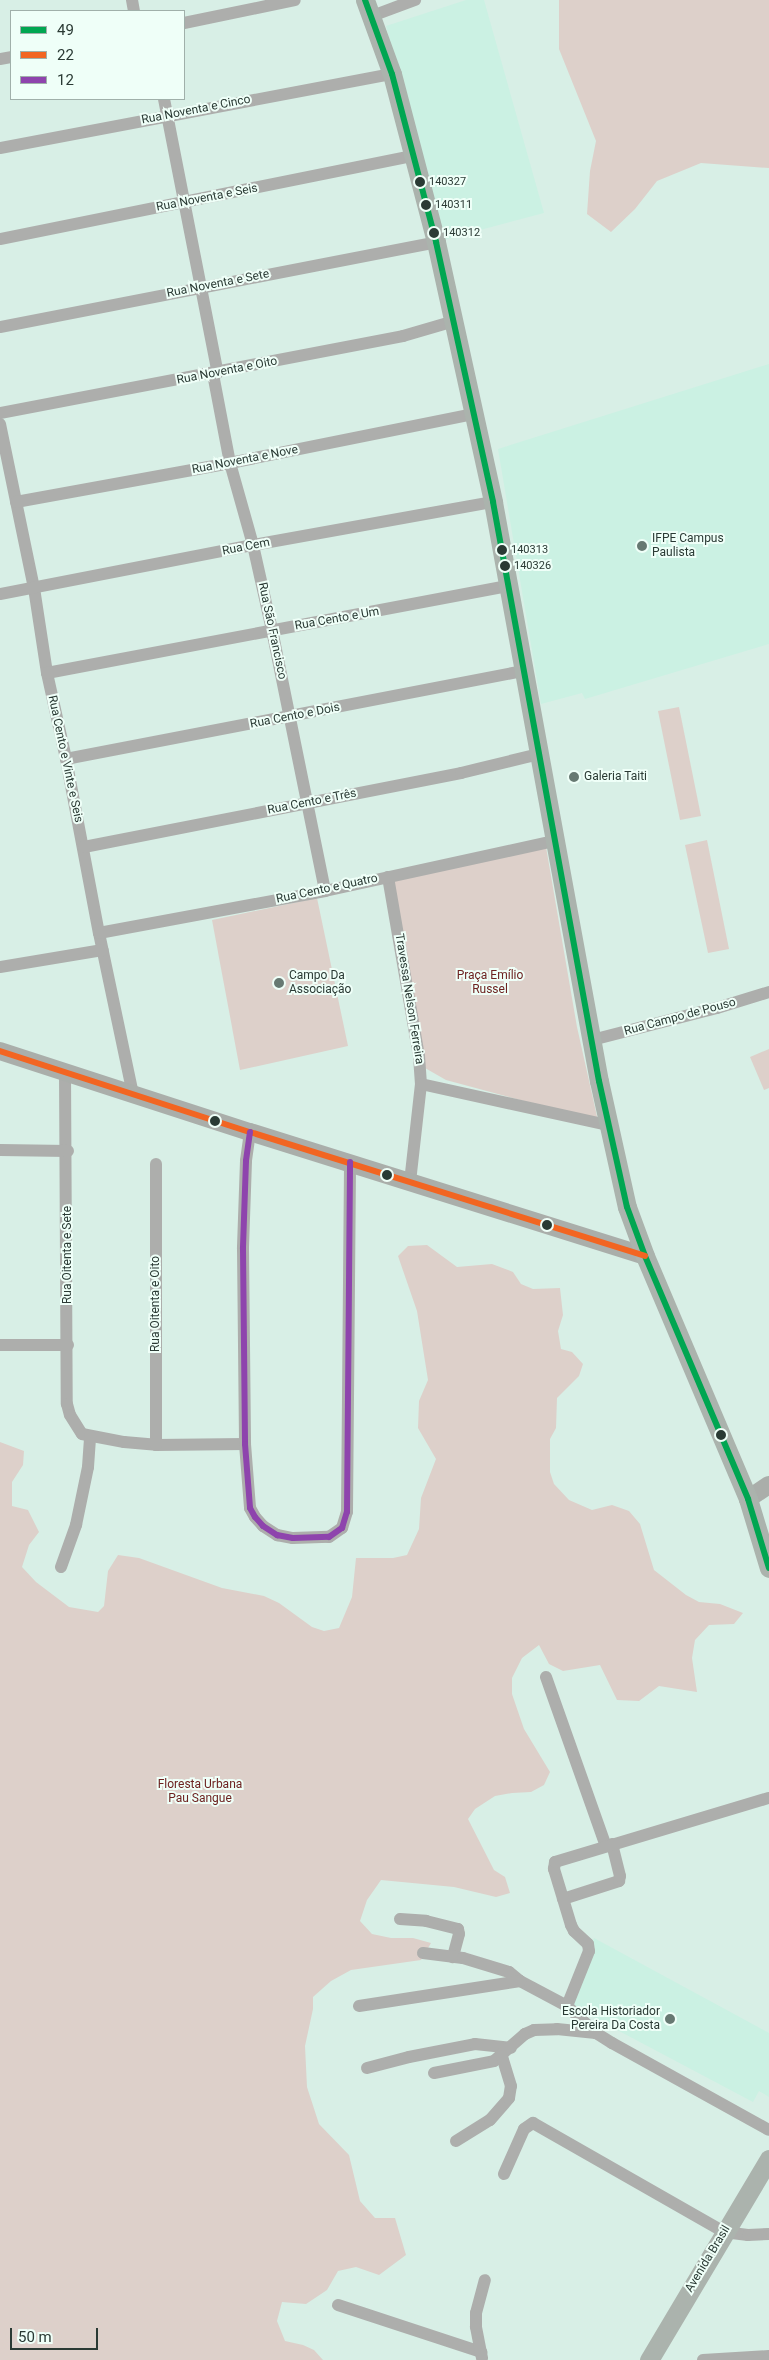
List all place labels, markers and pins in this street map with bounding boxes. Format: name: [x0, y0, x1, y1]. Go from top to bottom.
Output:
place label: 140327: [429, 175, 466, 189]
marker: 140327: [415, 177, 425, 187]
place label: 140311: [435, 198, 472, 212]
marker: 140311: [421, 200, 431, 210]
place label: 140312: [443, 226, 480, 240]
marker: 140312: [429, 228, 439, 238]
place label: IFPE Campus Paulista: [652, 532, 724, 560]
marker: IFPE Campus Paulista: [636, 540, 648, 552]
place label: 140313: [511, 543, 548, 557]
marker: 140313: [497, 545, 507, 555]
place label: 140326: [514, 559, 551, 573]
marker: 140326: [500, 561, 510, 571]
place label: Galeria Taiti: [584, 770, 647, 784]
marker: Galeria Taiti: [568, 771, 580, 783]
place label: Campo Da Associação: [289, 969, 351, 997]
marker: Campo Da Associação: [273, 977, 285, 989]
unlabelled marker: [210, 1116, 220, 1126]
unlabelled marker: [382, 1170, 392, 1180]
unlabelled marker: [542, 1220, 552, 1230]
unlabelled marker: [716, 1430, 726, 1440]
place label: Escola Historiador Pereira Da Costa: [562, 2005, 660, 2033]
marker: Escola Historiador Pereira Da Costa: [664, 2013, 676, 2025]

